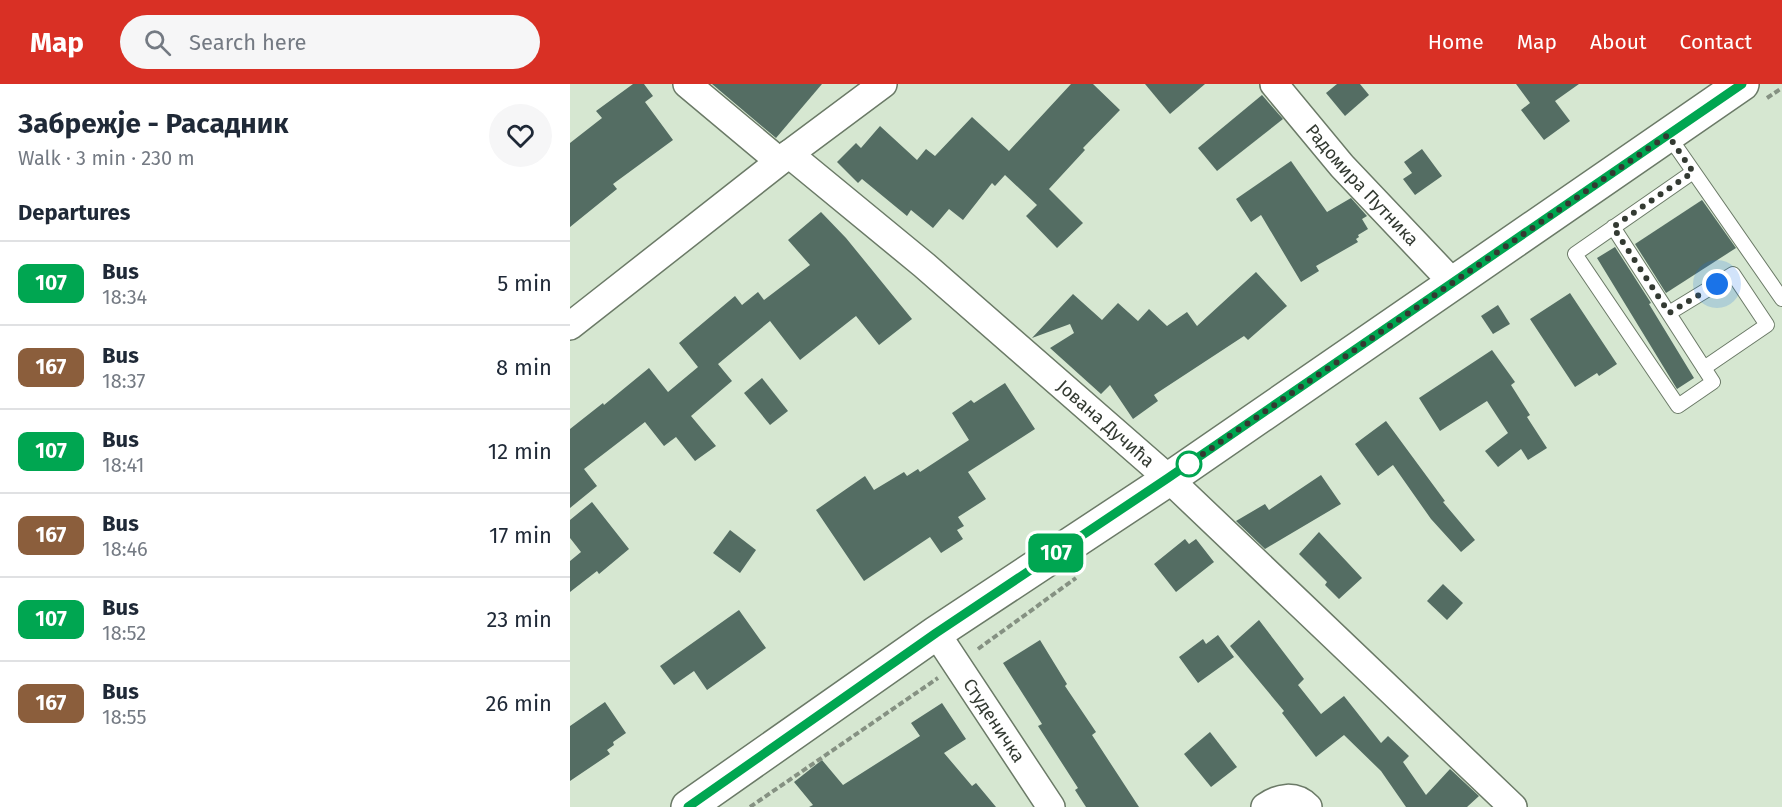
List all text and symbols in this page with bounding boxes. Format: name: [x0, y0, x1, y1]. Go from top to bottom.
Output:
search box: [120, 15, 540, 69]
text: Map: [30, 26, 84, 59]
icon: search: [141, 26, 174, 59]
text: Search here: [189, 29, 307, 56]
text: Home: [1428, 29, 1484, 55]
text: Map: [1517, 29, 1557, 55]
text: About: [1590, 29, 1647, 55]
text: Contact: [1680, 29, 1752, 55]
button: heart: [489, 104, 552, 167]
text: Забрежје - Расадник: [18, 107, 289, 140]
street label: Радомира Путника: [1301, 120, 1423, 251]
text: Walk · 3 min · 230 m: [18, 146, 195, 170]
text: Departures: [18, 199, 130, 226]
text: Bus: [102, 258, 139, 285]
your location: [1702, 269, 1732, 299]
text: 107: [35, 270, 67, 296]
text: 5 min: [497, 270, 552, 297]
text: 18:34: [102, 285, 147, 309]
text: Bus: [102, 342, 139, 369]
text: 167: [36, 354, 66, 380]
text: 8 min: [496, 354, 552, 381]
text: 18:37: [102, 369, 145, 393]
street label: Јована Дучића: [1052, 375, 1159, 472]
text: Bus: [102, 426, 139, 453]
text: 107: [35, 438, 67, 464]
text: 12 min: [488, 438, 552, 465]
unlabelled marker: [1176, 451, 1202, 477]
text: 18:41: [102, 453, 145, 477]
text: Bus: [102, 510, 139, 537]
text: 167: [36, 522, 66, 548]
text: 17 min: [489, 522, 552, 549]
line badge: 107: [1022, 534, 1090, 572]
text: 18:46: [102, 537, 148, 561]
text: 107: [1040, 540, 1072, 566]
text: Bus: [102, 594, 139, 621]
text: 107: [35, 606, 67, 632]
text: 23 min: [486, 606, 552, 633]
text: 18:52: [102, 621, 146, 645]
street label: Студеничка: [958, 674, 1030, 767]
text: Bus: [102, 678, 139, 705]
text: 167: [36, 690, 66, 716]
text: 26 min: [486, 690, 552, 717]
text: 18:55: [102, 705, 147, 729]

